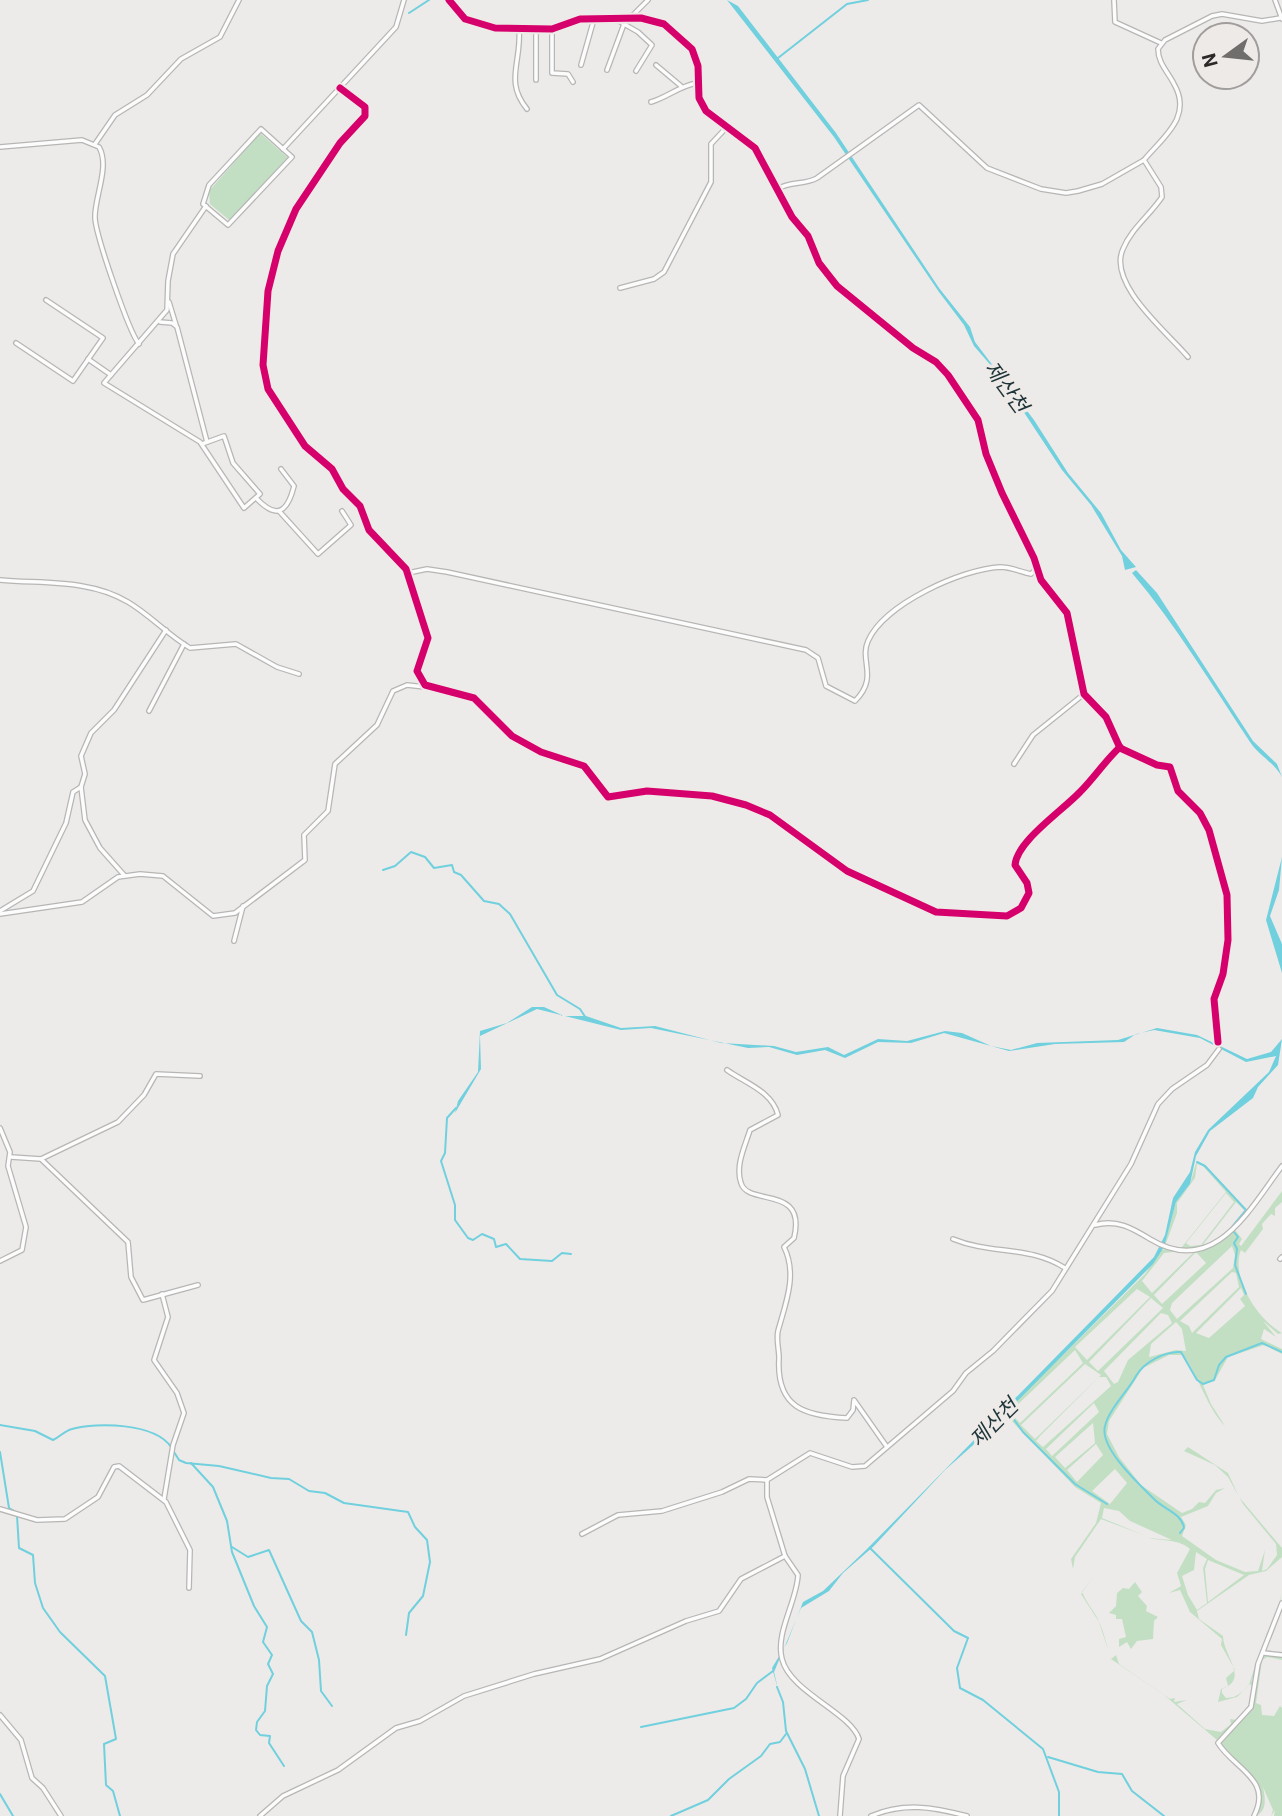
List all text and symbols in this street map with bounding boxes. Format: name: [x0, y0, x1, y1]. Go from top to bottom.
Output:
north arrow: [1191, 21, 1261, 91]
text: N: [1197, 51, 1223, 70]
water label: 제산천: [979, 356, 1034, 420]
water label: 제산천: [965, 1392, 1025, 1452]

